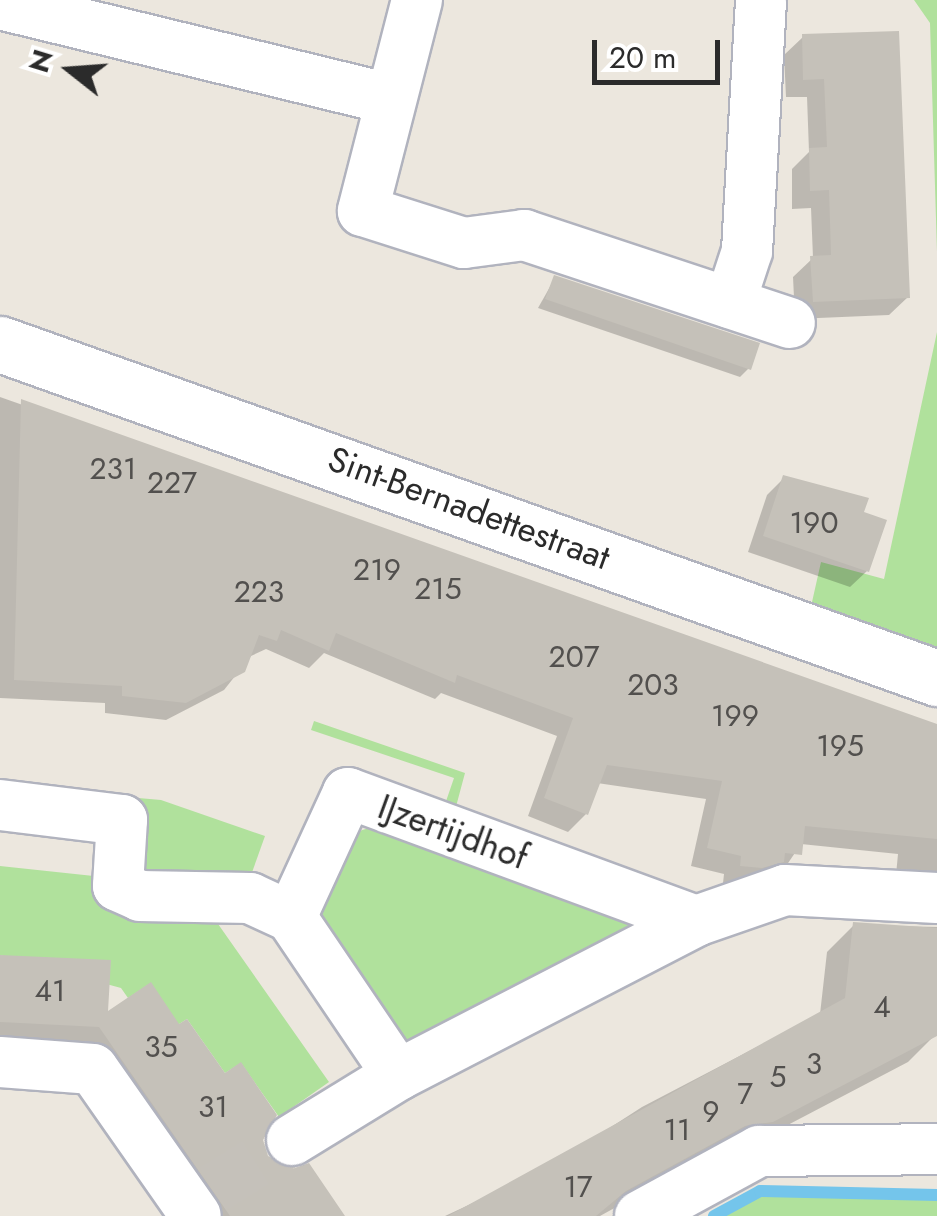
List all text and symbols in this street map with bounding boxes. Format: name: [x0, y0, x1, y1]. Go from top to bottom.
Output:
north arrow: [20, 20, 120, 120]
scale bar: [597, 20, 724, 82]
text: 20 m: [609, 36, 676, 79]
text: N: [18, 44, 64, 78]
street label: Sint-Bernadettestraat: [322, 438, 616, 578]
house number: 231: [90, 451, 136, 487]
house number: 227: [147, 465, 197, 501]
house number: 190: [790, 505, 838, 541]
house number: 219: [353, 552, 401, 588]
house number: 215: [414, 571, 462, 607]
house number: 223: [234, 574, 284, 610]
house number: 207: [549, 639, 599, 675]
house number: 203: [627, 667, 679, 703]
house number: 199: [711, 698, 759, 734]
house number: 195: [816, 728, 864, 764]
street label: IJzertijdhof: [372, 786, 534, 878]
house number: 41: [35, 973, 65, 1009]
house number: 4: [873, 989, 891, 1025]
house number: 35: [144, 1029, 178, 1065]
house number: 3: [806, 1046, 822, 1082]
house number: 5: [770, 1059, 786, 1095]
house number: 7: [737, 1076, 753, 1112]
house number: 31: [198, 1089, 228, 1125]
house number: 9: [702, 1094, 720, 1130]
house number: 11: [664, 1112, 690, 1148]
house number: 17: [563, 1169, 593, 1205]

